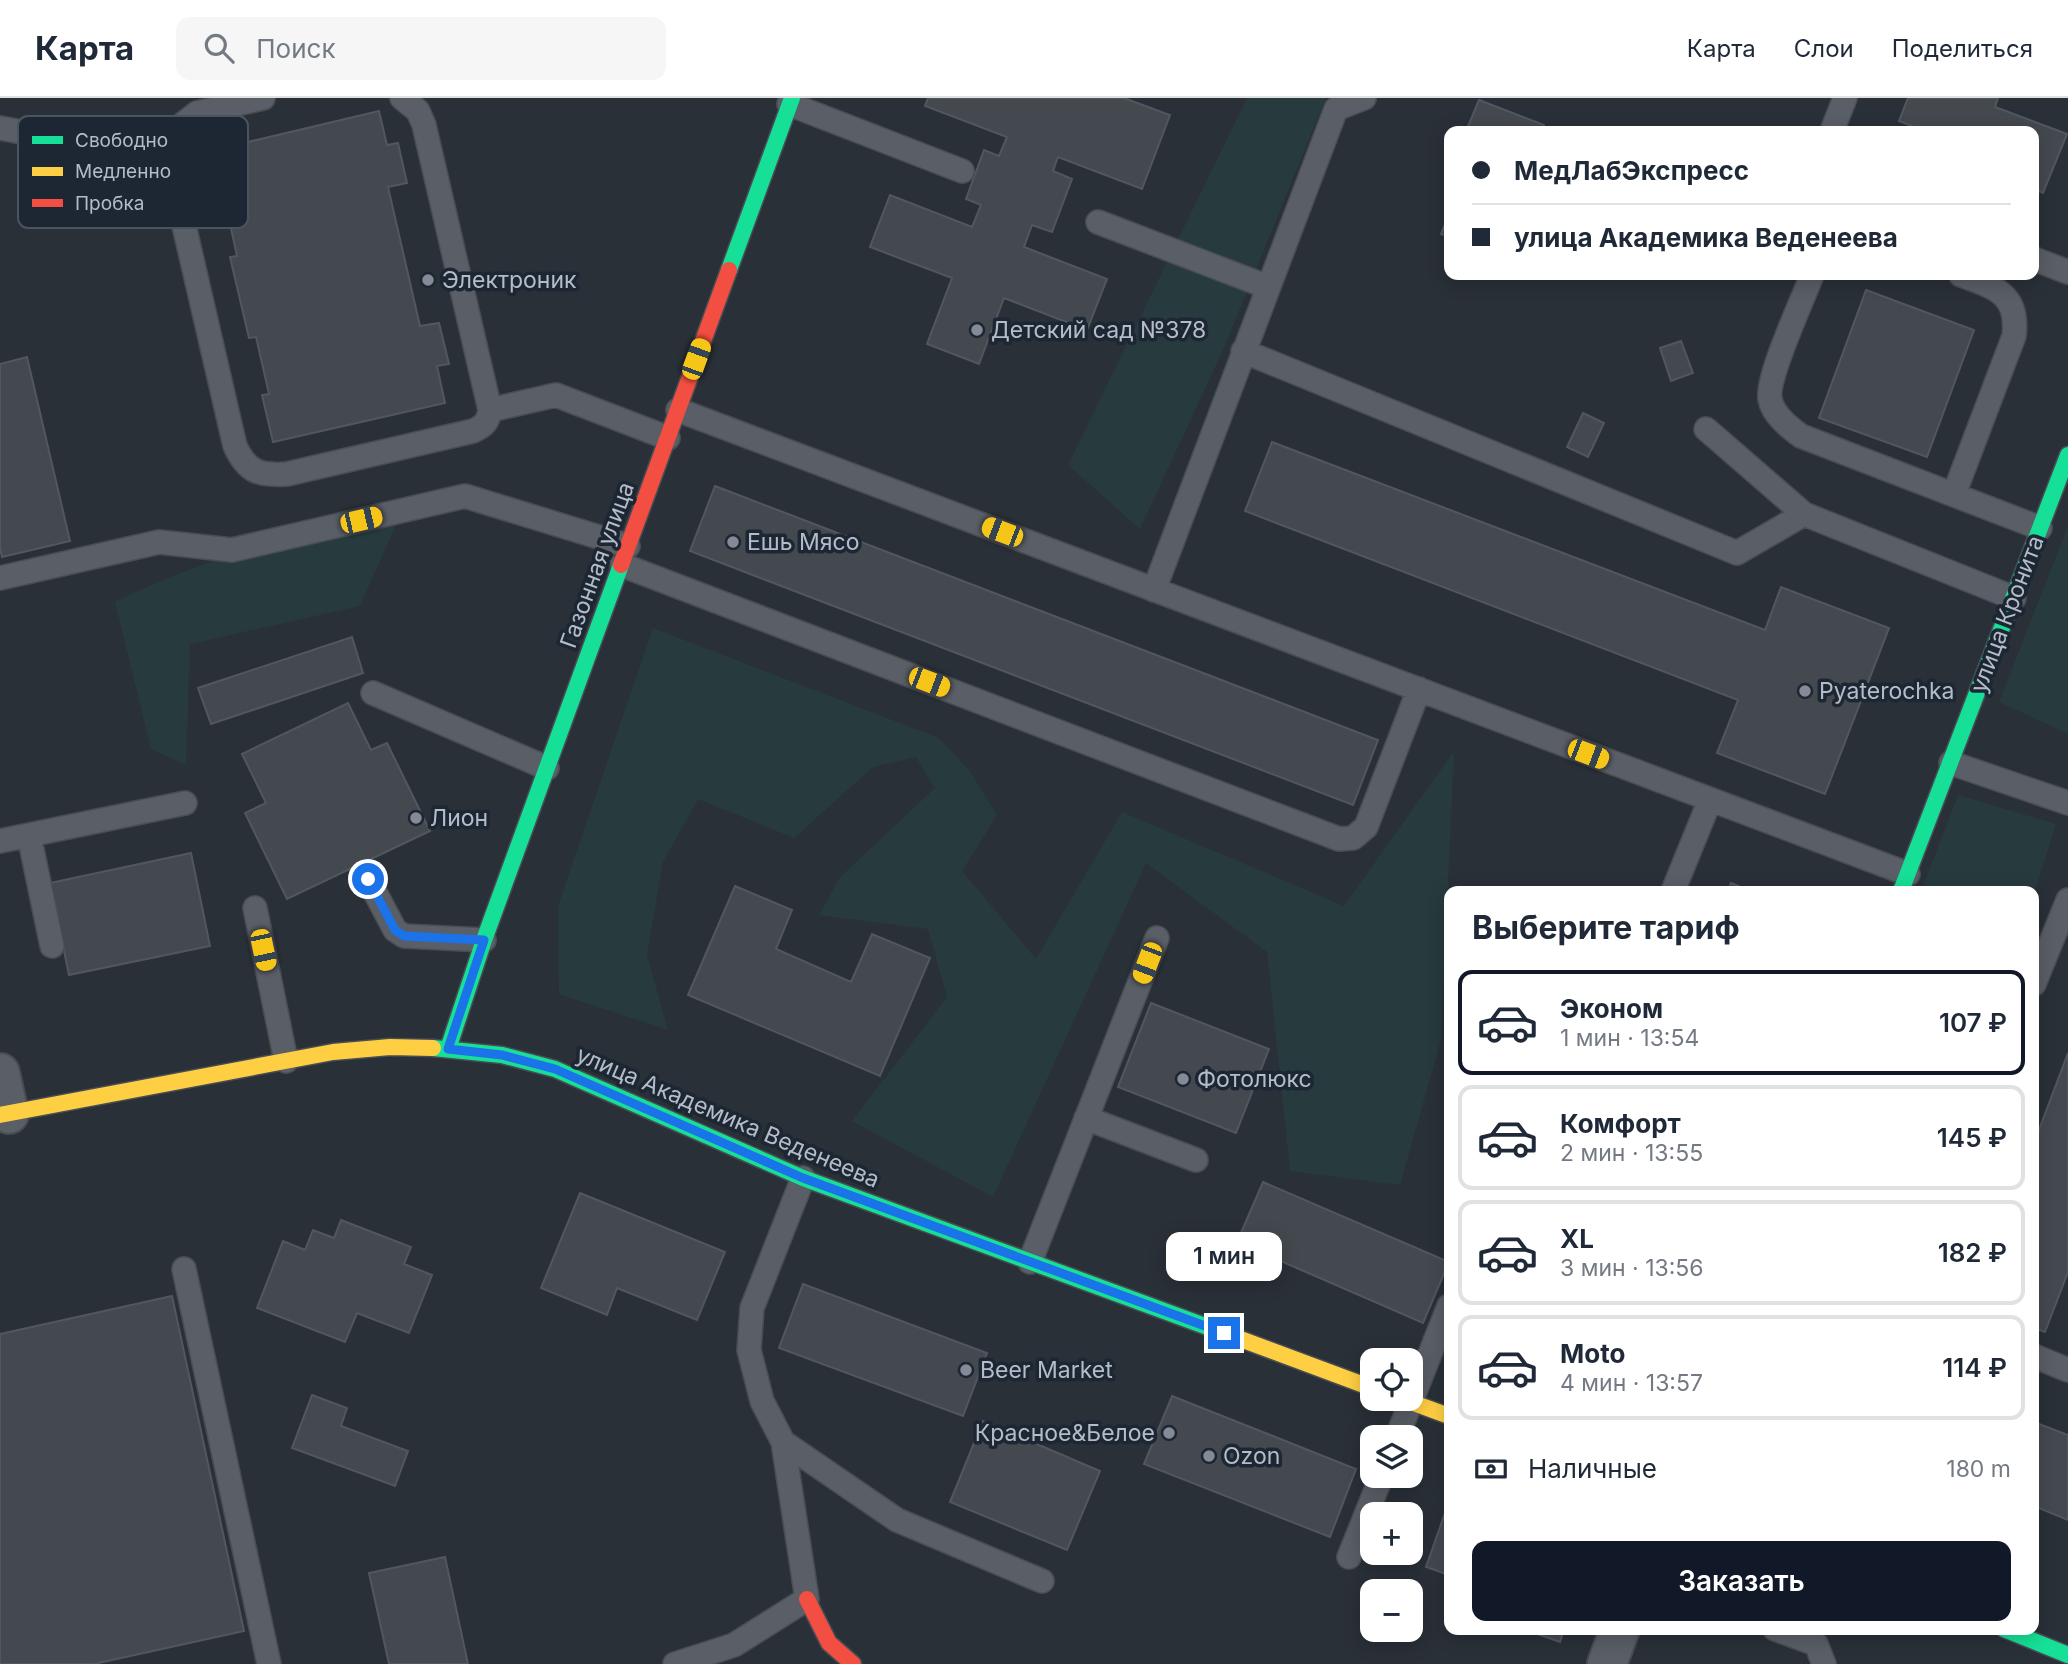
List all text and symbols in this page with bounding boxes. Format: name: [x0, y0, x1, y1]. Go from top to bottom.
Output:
search box: [176, 17, 666, 80]
text: Карта: [35, 28, 134, 68]
icon: search: [200, 29, 238, 67]
text: Поиск: [256, 33, 335, 64]
text: Карта: [1687, 34, 1756, 63]
text: Слои: [1794, 34, 1854, 63]
text: Поделиться: [1892, 34, 2033, 63]
legend: [18, 116, 248, 228]
text: Свободно: [75, 129, 168, 152]
text: МедЛабЭкспресс: [1514, 155, 1749, 186]
text: Медленно: [75, 160, 171, 183]
text: Пробка: [75, 192, 144, 215]
text: улица Академика Веденеева: [1514, 222, 1898, 253]
place label: Электроник: [442, 266, 577, 294]
marker: Электроник: [420, 272, 436, 288]
place label: Детский сад №378: [991, 316, 1206, 344]
marker: Детский сад №378: [969, 322, 985, 338]
car: [679, 336, 714, 382]
street label: Газонная улица: [554, 478, 640, 652]
car: [339, 505, 384, 535]
car: [979, 515, 1026, 549]
place label: Ешь Мясо: [747, 528, 860, 556]
street label: улица Кронита: [1964, 531, 2050, 697]
marker: Ешь Мясо: [725, 534, 741, 550]
car: [906, 665, 953, 699]
place label: Pyaterochka: [1819, 677, 1954, 705]
marker: Pyaterochka: [1797, 683, 1813, 699]
car: [1565, 737, 1612, 771]
place label: Лион: [430, 804, 488, 832]
marker: Лион: [408, 810, 424, 826]
route start: [352, 863, 384, 895]
text: Выберите тариф: [1472, 908, 1740, 947]
car: [249, 927, 278, 973]
car: [1130, 940, 1165, 986]
icon: car: [1476, 991, 1539, 1054]
text: Эконом: [1560, 993, 1663, 1024]
text: 107 ₽: [1939, 1007, 2007, 1038]
text: 1 мин · 13:54: [1560, 1024, 1699, 1052]
street label: улица Академика Веденеева: [572, 1040, 884, 1194]
place label: Фотолюкс: [1197, 1065, 1312, 1093]
marker: Фотолюкс: [1175, 1071, 1191, 1087]
icon: car: [1476, 1106, 1539, 1169]
text: Комфорт: [1560, 1108, 1681, 1139]
text: 145 ₽: [1937, 1122, 2007, 1153]
text: 2 мин · 13:55: [1560, 1139, 1703, 1167]
icon: car: [1476, 1221, 1539, 1284]
text: XL: [1560, 1223, 1594, 1254]
callout: 1 мин: [1166, 1232, 1282, 1280]
text: 182 ₽: [1938, 1237, 2007, 1268]
text: 1 мин: [1193, 1242, 1255, 1270]
text: 3 мин · 13:56: [1560, 1254, 1704, 1282]
route end: [1208, 1317, 1240, 1349]
icon: car: [1476, 1336, 1539, 1399]
text: Moto: [1560, 1338, 1625, 1369]
map controls: [1360, 1348, 1423, 1642]
button: locate: [1360, 1348, 1423, 1411]
text: 114 ₽: [1942, 1352, 2007, 1383]
place label: Beer Market: [980, 1356, 1113, 1384]
marker: Beer Market: [958, 1362, 974, 1378]
text: 4 мин · 13:57: [1560, 1369, 1703, 1397]
place label: Красное&Белое: [975, 1419, 1155, 1447]
marker: Красное&Белое: [1161, 1425, 1177, 1441]
button: layers: [1360, 1425, 1423, 1488]
place label: Ozon: [1223, 1442, 1280, 1470]
marker: Ozon: [1201, 1448, 1217, 1464]
icon: cash: [1472, 1450, 1510, 1488]
text: Наличные: [1528, 1453, 1657, 1484]
text: 180 m: [1946, 1455, 2011, 1483]
button: +: [1360, 1502, 1423, 1565]
button: Заказать: [1472, 1541, 2011, 1621]
button: −: [1360, 1579, 1423, 1642]

